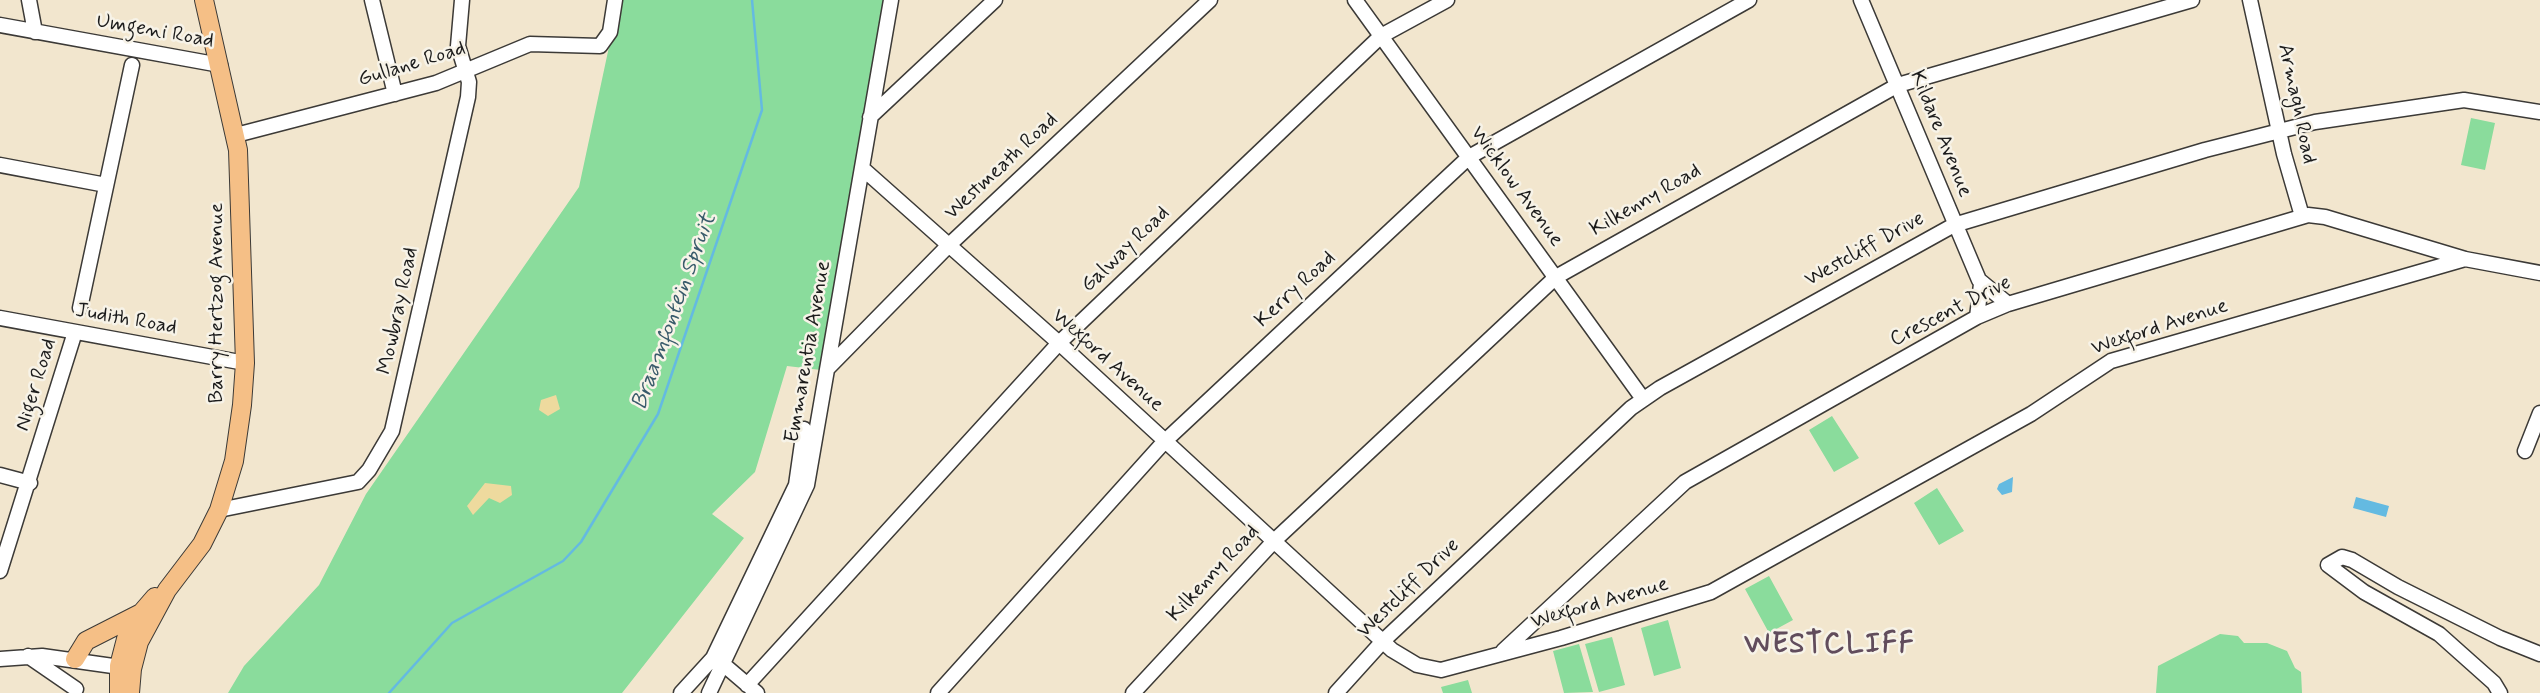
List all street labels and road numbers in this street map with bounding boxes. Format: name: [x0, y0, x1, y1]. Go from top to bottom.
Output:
street label: Umgeni Road: [94, 9, 216, 55]
street label: Gullane Road: [355, 37, 469, 93]
street label: Armagh Road: [2271, 42, 2321, 166]
street label: Kildare Avenue: [1903, 67, 1977, 201]
street label: Westmeath Road: [940, 108, 1064, 226]
street label: Wicklow Avenue: [1464, 122, 1568, 252]
street label: Kilkenny Road: [1586, 159, 1706, 243]
street label: Galway Road: [1076, 202, 1176, 298]
street label: Barry Hertzog Avenue: [205, 203, 231, 403]
street label: Westcliff Drive: [1801, 207, 1929, 293]
street label: Mowbray Road: [373, 245, 425, 377]
street label: Kerry Road: [1250, 246, 1342, 334]
street label: Emmarentia Avenue: [781, 259, 837, 445]
street label: Crescent Drive: [1886, 271, 2016, 353]
street label: Wexford Avenue: [2089, 294, 2231, 362]
street label: Judith Road: [73, 299, 179, 341]
street label: Wexford Avenue: [1046, 304, 1168, 418]
street label: Niger Road: [11, 336, 63, 434]
street label: Kilkenny Road: [1163, 520, 1265, 628]
street label: Westcliff Drive: [1352, 534, 1466, 644]
street label: Wexford Avenue: [1528, 572, 1672, 636]

